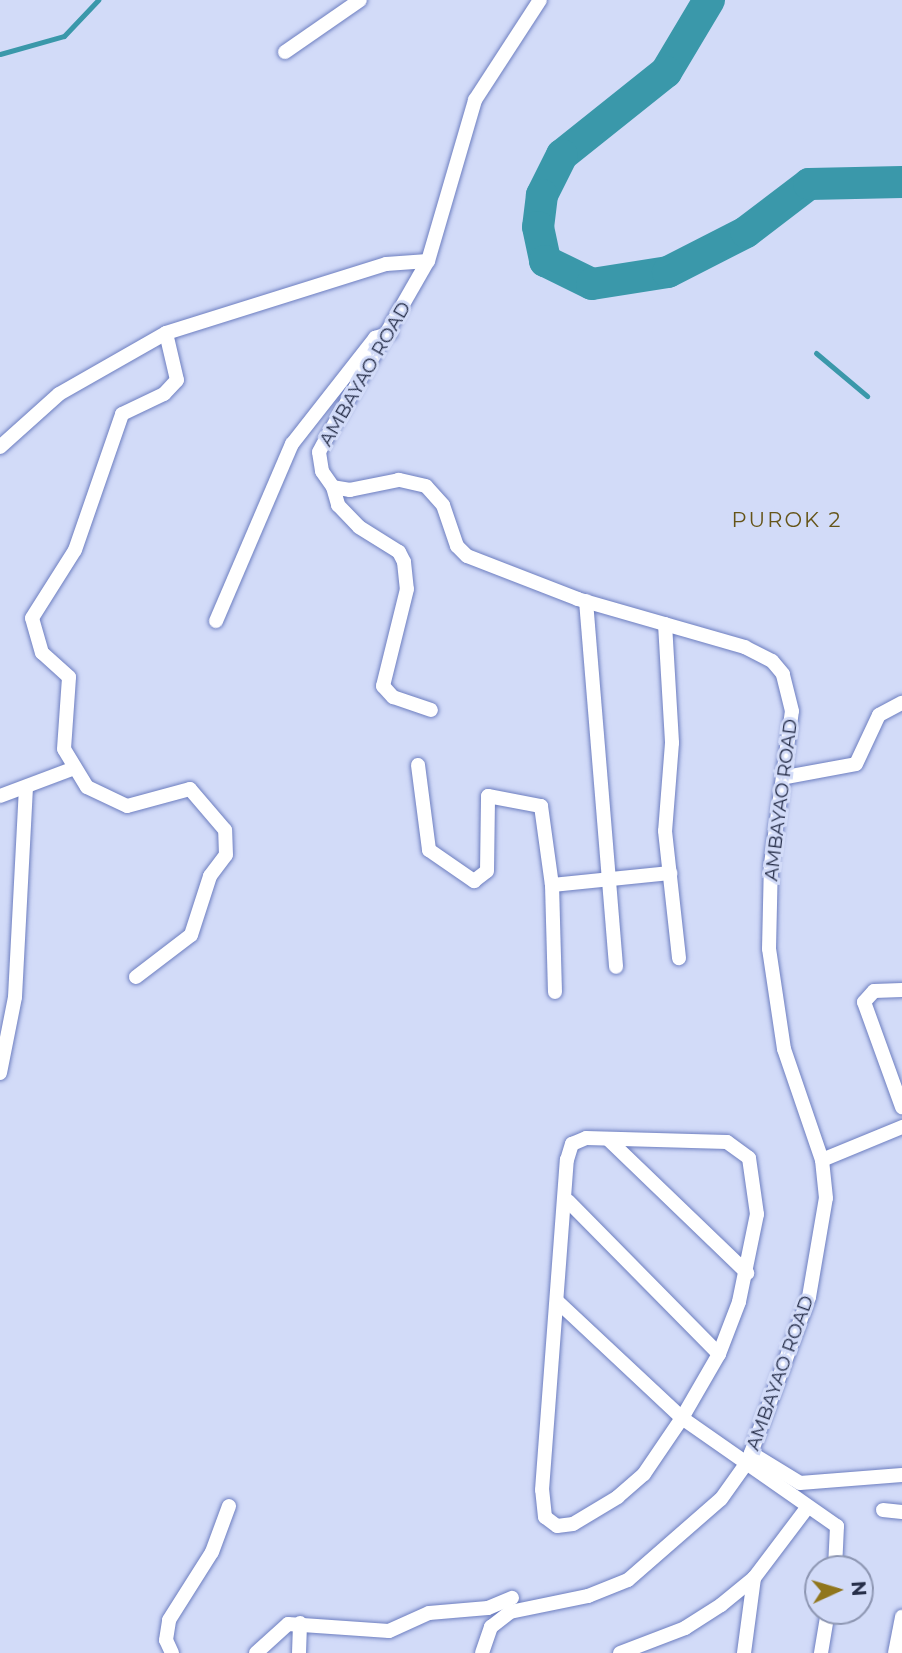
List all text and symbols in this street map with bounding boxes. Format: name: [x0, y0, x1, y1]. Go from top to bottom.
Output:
street label: AMBAYAO ROAD: [314, 298, 416, 450]
district label: PUROK 2: [732, 507, 842, 533]
street label: AMBAYAO ROAD: [760, 718, 802, 882]
street label: AMBAYAO ROAD: [741, 1292, 819, 1454]
north arrow: [804, 1555, 874, 1625]
text: N: [846, 1580, 870, 1597]

